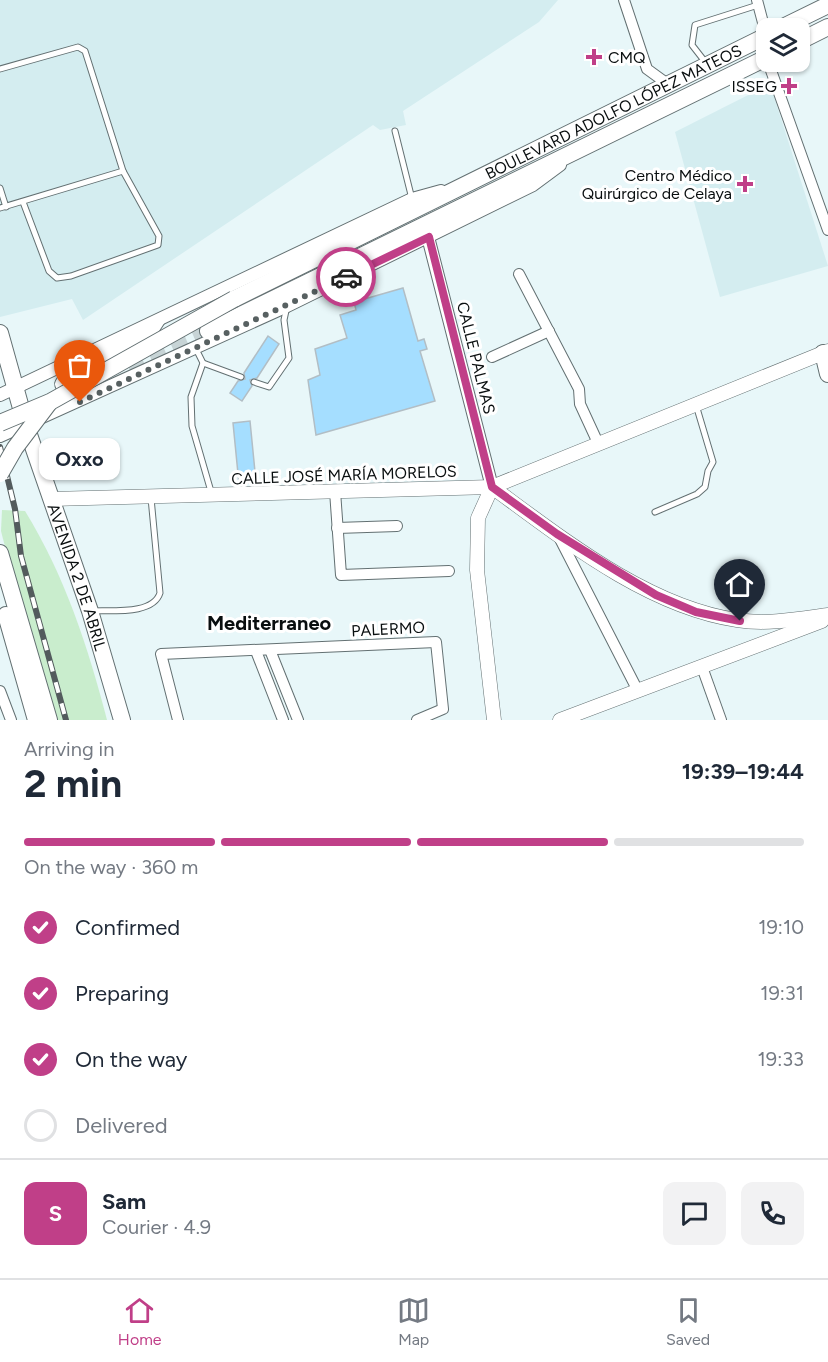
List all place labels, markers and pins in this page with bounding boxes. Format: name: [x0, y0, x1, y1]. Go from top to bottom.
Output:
marker: CMQ: [585, 48, 603, 66]
place label: CMQ: [608, 48, 646, 67]
place label: ISSEG: [731, 77, 777, 96]
marker: ISSEG: [782, 79, 796, 93]
place label: Centro Médico Quirúrgico de Celaya: [582, 166, 732, 203]
marker: Centro Médico Quirúrgico de Celaya: [736, 175, 754, 193]
pin: [54, 340, 105, 402]
callout: Oxxo: [40, 438, 121, 480]
pin: [714, 559, 765, 621]

